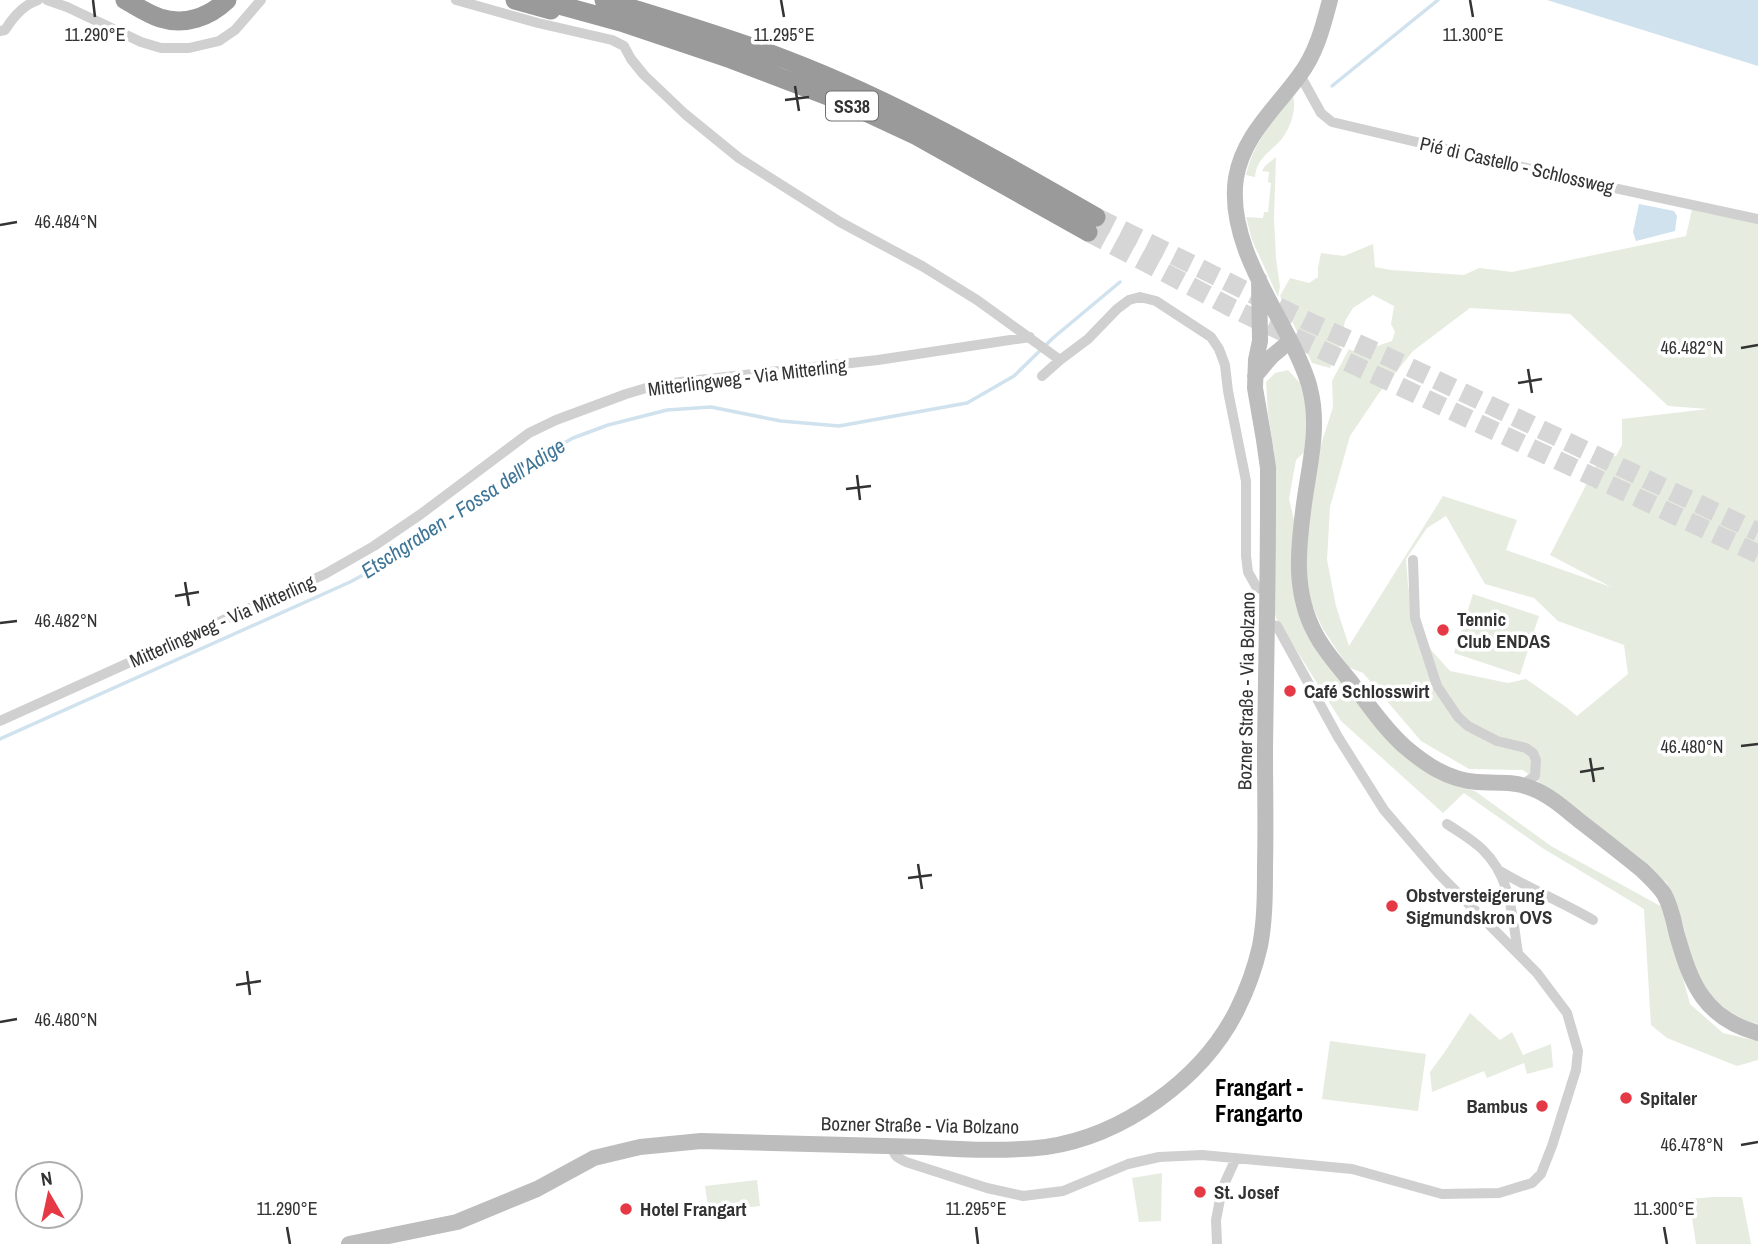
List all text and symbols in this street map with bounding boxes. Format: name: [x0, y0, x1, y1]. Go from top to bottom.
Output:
text: 11.290°E: [64, 22, 126, 47]
text: 11.295°E: [753, 22, 815, 47]
text: 11.300°E: [1442, 22, 1504, 47]
road number: SS38: [826, 92, 878, 120]
street label: Pié di Castello - Schlossweg: [1417, 130, 1617, 200]
text: 46.484°N: [35, 209, 98, 234]
text: 46.482°N: [1661, 335, 1724, 360]
street label: Mitterlingweg - Via Mitterling: [646, 352, 848, 402]
water label: Etschgraben - Fossa dell'Adige: [355, 431, 571, 585]
street label: Mitterlingweg - Via Mitterling: [125, 568, 319, 674]
street label: Bozner Straße - Via Bolzano: [1231, 592, 1261, 790]
place label: Tennic Club ENDAS: [1457, 606, 1550, 654]
text: 46.482°N: [35, 608, 98, 633]
marker: Tennic Club ENDAS: [1435, 622, 1451, 638]
place label: Café Schlosswirt: [1304, 678, 1430, 704]
marker: Café Schlosswirt: [1282, 683, 1298, 699]
text: 46.480°N: [1661, 734, 1724, 759]
place label: Obstversteigerung Sigmundskron OVS: [1406, 882, 1552, 930]
marker: Obstversteigerung Sigmundskron OVS: [1384, 898, 1400, 914]
text: 46.480°N: [35, 1007, 98, 1032]
district label: Frangart - Frangarto: [1215, 1072, 1303, 1129]
place label: Spitaler: [1640, 1085, 1697, 1111]
marker: Spitaler: [1618, 1090, 1634, 1106]
place label: Bambus: [1467, 1093, 1528, 1119]
marker: Bambus: [1534, 1098, 1550, 1114]
street label: Bozner Straße - Via Bolzano: [821, 1110, 1019, 1140]
text: 46.478°N: [1661, 1132, 1724, 1157]
north arrow: [14, 1160, 84, 1230]
text: N: [39, 1164, 54, 1192]
place label: St. Josef: [1214, 1179, 1280, 1205]
marker: St. Josef: [1192, 1184, 1208, 1200]
text: 11.290°E: [256, 1196, 318, 1221]
place label: Hotel Frangart: [640, 1196, 746, 1222]
text: 11.295°E: [945, 1196, 1007, 1221]
text: 11.300°E: [1633, 1196, 1695, 1221]
marker: Hotel Frangart: [618, 1201, 634, 1217]

